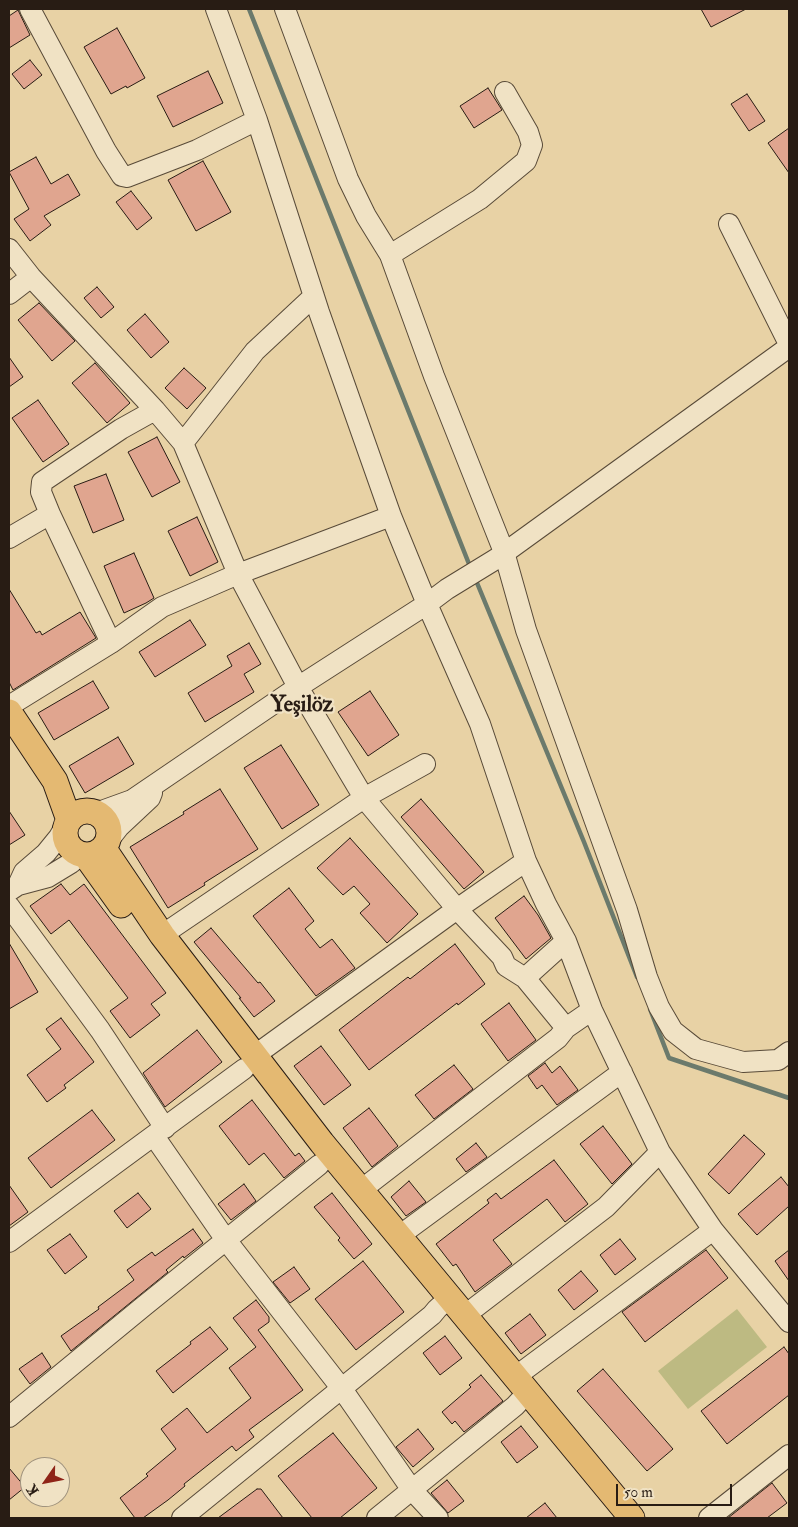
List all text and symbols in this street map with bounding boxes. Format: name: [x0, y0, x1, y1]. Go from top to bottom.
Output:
district label: Yeşilöz: [271, 693, 333, 719]
north arrow: [20, 1457, 70, 1507]
scale bar: [618, 1474, 734, 1506]
text: K: [23, 1481, 43, 1499]
text: 50 m: [624, 1483, 653, 1502]

